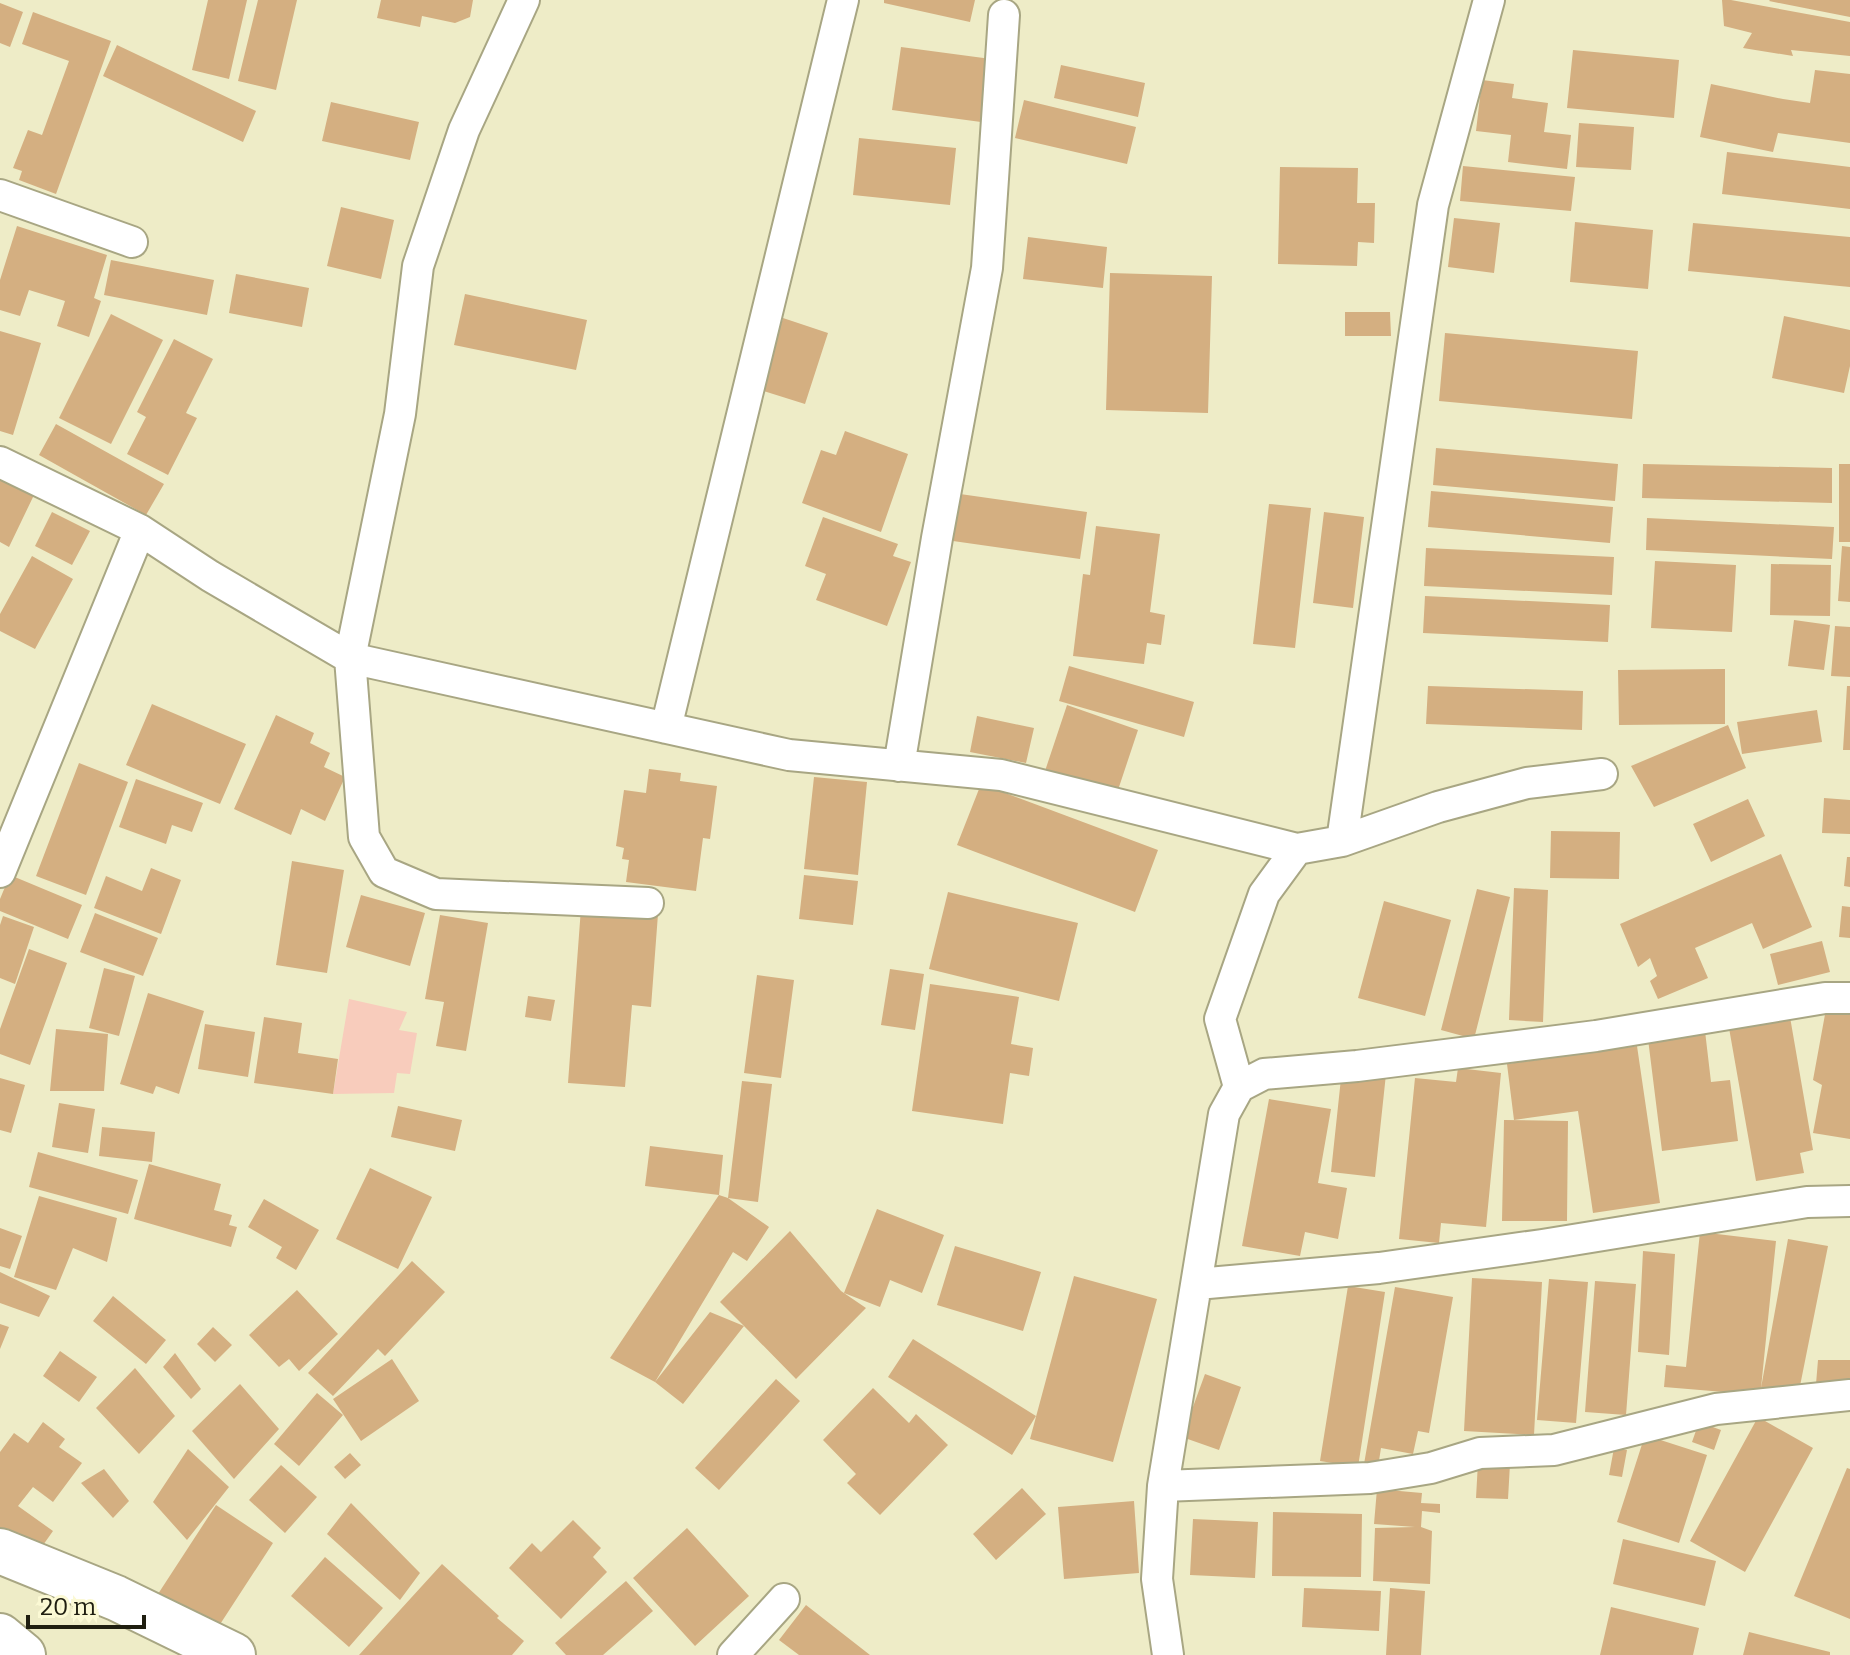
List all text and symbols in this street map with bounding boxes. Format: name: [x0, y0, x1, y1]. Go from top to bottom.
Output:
scale bar: [28, 1579, 144, 1629]
text: 20 m: [40, 1593, 96, 1621]

